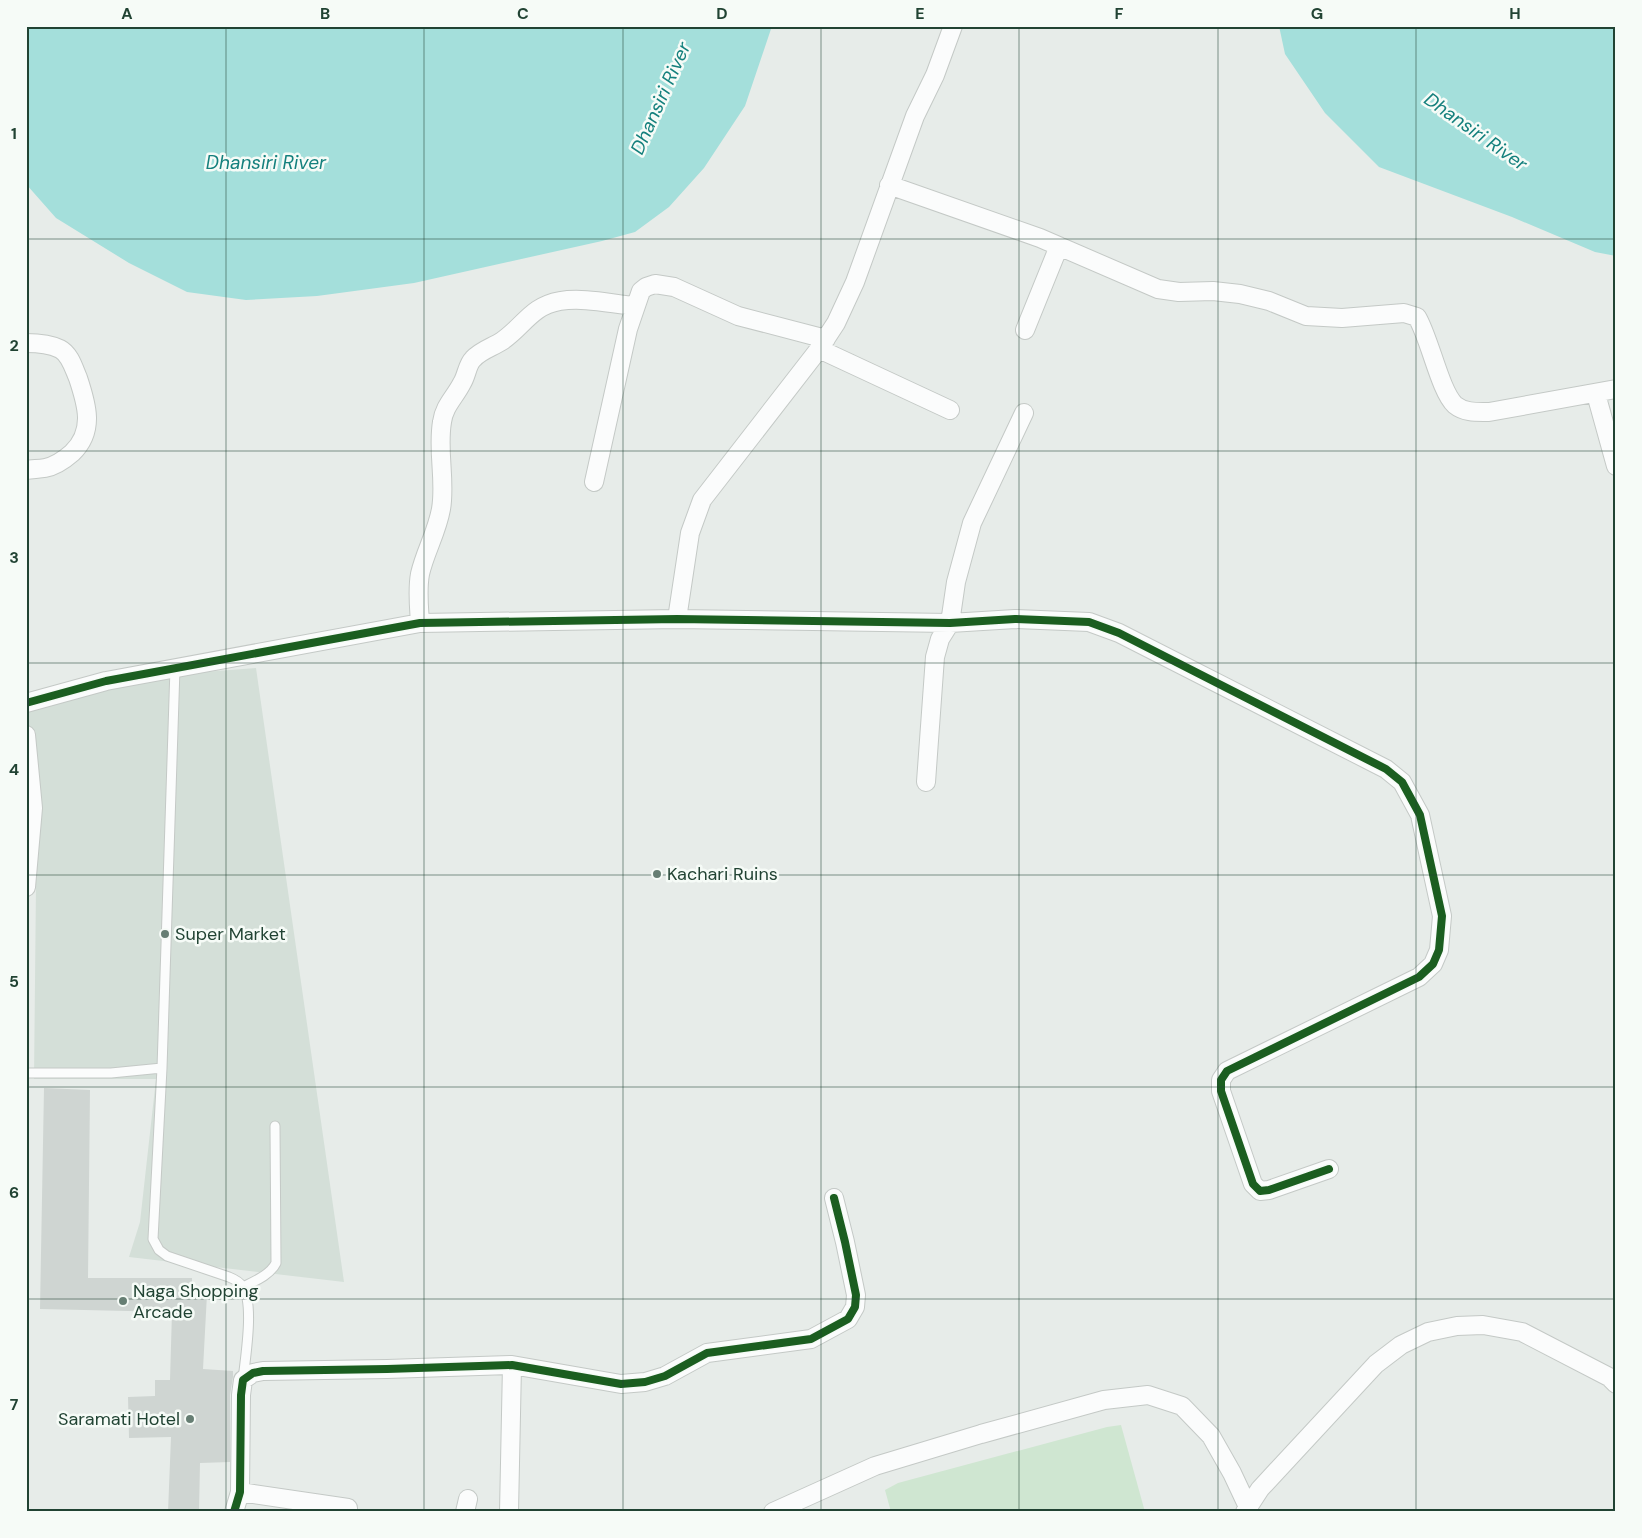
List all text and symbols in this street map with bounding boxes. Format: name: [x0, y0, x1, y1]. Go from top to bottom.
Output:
text: A: [121, 3, 133, 24]
text: B: [320, 3, 330, 24]
text: C: [517, 3, 529, 24]
text: D: [716, 3, 728, 24]
text: E: [915, 3, 925, 24]
text: F: [1115, 3, 1124, 24]
text: G: [1311, 3, 1323, 24]
text: H: [1509, 3, 1521, 24]
water label: Dhansiri River: [625, 37, 697, 158]
water label: Dhansiri River: [1419, 87, 1533, 177]
text: 1: [11, 123, 17, 144]
water label: Dhansiri River: [206, 150, 327, 175]
text: 2: [9, 335, 19, 356]
text: 3: [9, 547, 19, 568]
text: 4: [9, 759, 19, 780]
place label: Kachari Ruins: [667, 862, 778, 886]
marker: Kachari Ruins: [651, 868, 663, 880]
place label: Super Market: [175, 922, 286, 946]
marker: Super Market: [159, 928, 171, 940]
text: 5: [9, 971, 19, 992]
text: 6: [9, 1182, 19, 1203]
place label: Naga Shopping Arcade: [133, 1279, 259, 1324]
marker: Naga Shopping Arcade: [117, 1295, 129, 1307]
text: 7: [10, 1394, 19, 1415]
place label: Saramati Hotel: [58, 1407, 180, 1431]
marker: Saramati Hotel: [184, 1413, 196, 1425]

